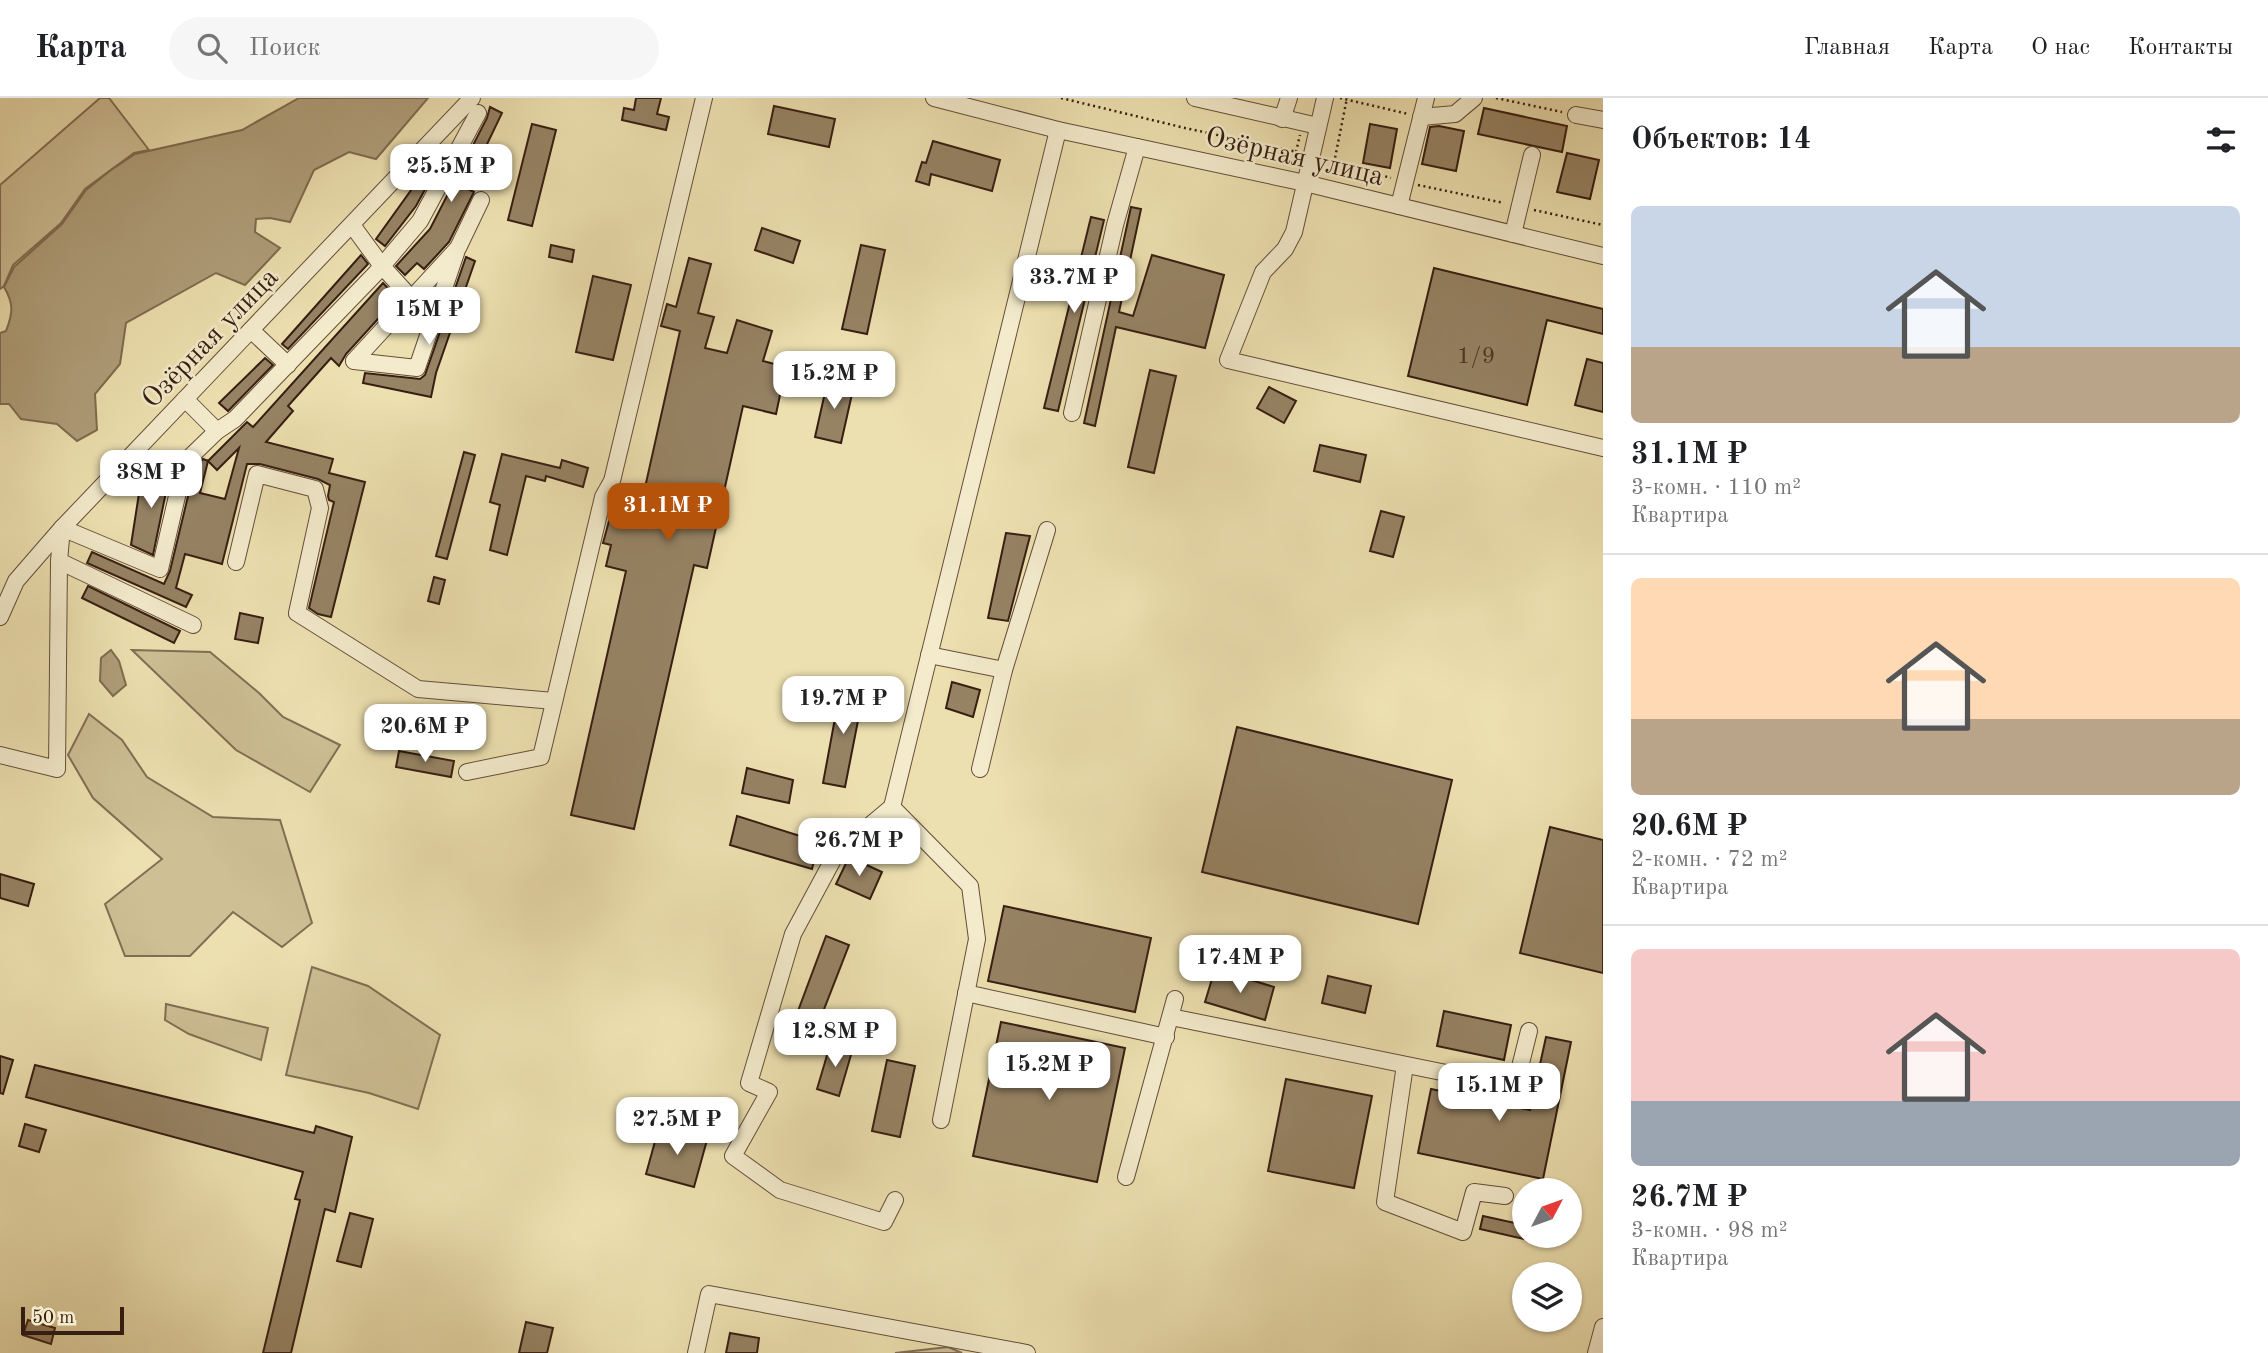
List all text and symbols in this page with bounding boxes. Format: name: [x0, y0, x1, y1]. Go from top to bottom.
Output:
search box: [169, 17, 659, 80]
icon: search: [193, 29, 231, 67]
text: Карта: [35, 32, 127, 65]
text: Поиск: [249, 35, 321, 61]
text: Главная: [1804, 36, 1890, 60]
text: Карта: [1928, 36, 1993, 60]
text: О нас: [2031, 36, 2090, 60]
text: Контакты: [2128, 36, 2233, 60]
icon: filters: [2202, 121, 2240, 159]
street label: Озёрная улица: [1202, 124, 1386, 192]
text: Объектов: 14: [1631, 125, 1811, 155]
pin: 25.5M ₽: [386, 144, 516, 204]
text: 25.5M ₽: [406, 155, 496, 178]
icon: home: [1873, 251, 1999, 377]
pin: 33.7M ₽: [1009, 256, 1139, 315]
street label: Озёрная улица: [138, 264, 285, 414]
text: 33.7M ₽: [1029, 266, 1119, 289]
pin: 15M ₽: [380, 288, 478, 347]
text: 15M ₽: [394, 298, 464, 321]
house number: 1/9: [1457, 345, 1495, 369]
pin: 15.2M ₽: [769, 352, 899, 411]
text: 15.2M ₽: [789, 362, 879, 385]
text: 31.1M ₽: [1631, 440, 1748, 470]
pin: 38M ₽: [102, 450, 200, 510]
text: 38M ₽: [116, 461, 186, 484]
text: 3-комн. · 110 m²: [1631, 476, 1801, 499]
pin: 31.1M ₽: [603, 484, 733, 543]
text: 31.1M ₽: [623, 494, 713, 517]
text: Квартира: [1631, 504, 1729, 527]
icon: home: [1873, 623, 1999, 749]
pin: 19.7M ₽: [778, 676, 908, 736]
text: 19.7M ₽: [798, 687, 888, 710]
pin: 20.6M ₽: [360, 704, 490, 764]
text: 20.6M ₽: [380, 715, 470, 738]
text: 20.6M ₽: [1631, 812, 1748, 842]
pin: 26.7M ₽: [794, 818, 924, 878]
text: 26.7M ₽: [814, 829, 904, 852]
text: 2-комн. · 72 m²: [1631, 848, 1788, 871]
text: Квартира: [1631, 876, 1729, 899]
pin: 17.4M ₽: [1175, 936, 1305, 995]
text: 17.4M ₽: [1195, 946, 1285, 969]
icon: home: [1873, 994, 1999, 1120]
pin: 12.8M ₽: [770, 1010, 900, 1069]
text: 12.8M ₽: [790, 1020, 880, 1043]
pin: 15.2M ₽: [984, 1042, 1114, 1102]
text: 15.2M ₽: [1004, 1053, 1094, 1076]
pin: 15.1M ₽: [1434, 1063, 1564, 1123]
text: 15.1M ₽: [1454, 1074, 1544, 1097]
pin: 27.5M ₽: [612, 1098, 742, 1157]
text: 27.5M ₽: [632, 1108, 722, 1131]
north arrow: [1512, 1178, 1582, 1248]
map controls: [1512, 1178, 1582, 1332]
text: 26.7M ₽: [1631, 1183, 1748, 1213]
text: 3-комн. · 98 m²: [1631, 1219, 1788, 1242]
text: Квартира: [1631, 1247, 1729, 1270]
button: layers: [1512, 1262, 1582, 1332]
scale bar: [21, 1304, 124, 1336]
text: 50 m: [32, 1309, 74, 1328]

